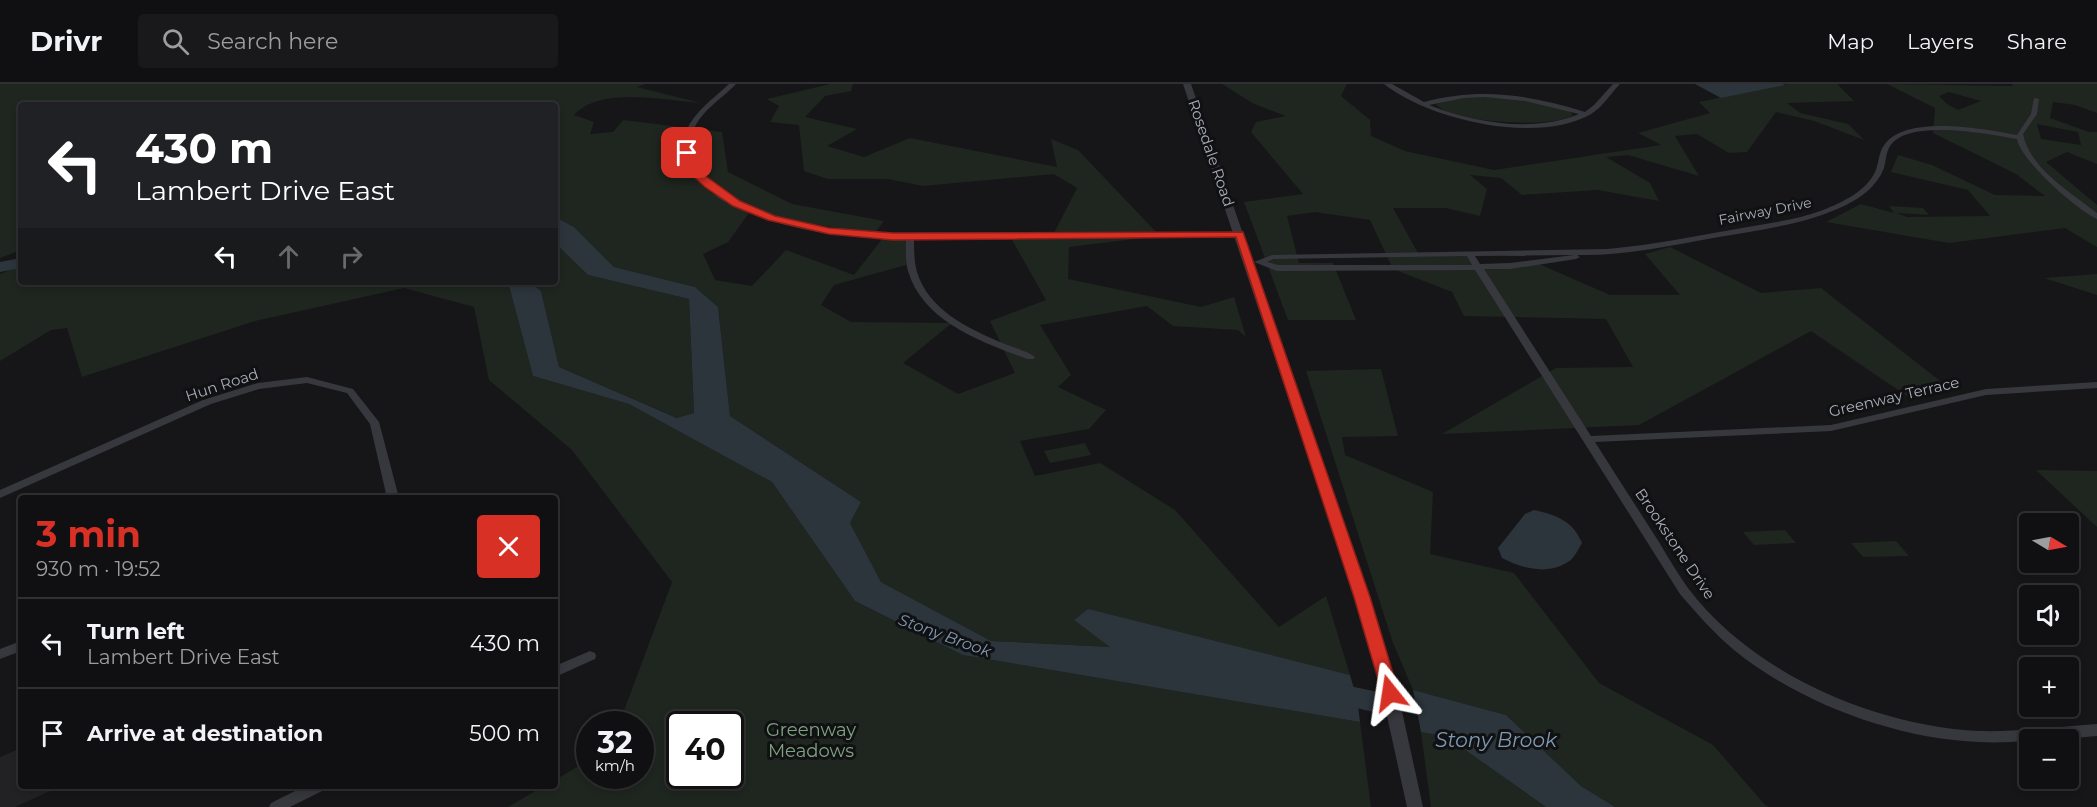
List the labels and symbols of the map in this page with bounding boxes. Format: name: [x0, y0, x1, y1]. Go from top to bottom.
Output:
street label: Rosedale Road: [1184, 97, 1239, 209]
pin: [661, 127, 712, 178]
street label: Fairway Drive: [1717, 193, 1813, 229]
street label: Hun Road: [183, 364, 261, 405]
street label: Greenway Terrace: [1827, 372, 1961, 421]
street label: Brookstone Drive: [1631, 485, 1720, 603]
north arrow: [2019, 513, 2079, 573]
water label: Stony Brook: [896, 610, 995, 662]
position arrow: [1358, 661, 1422, 725]
speed limit sign: 40: [666, 711, 744, 789]
park label: Greenway Meadows: [766, 719, 856, 762]
water label: Stony Brook: [1435, 728, 1558, 752]

